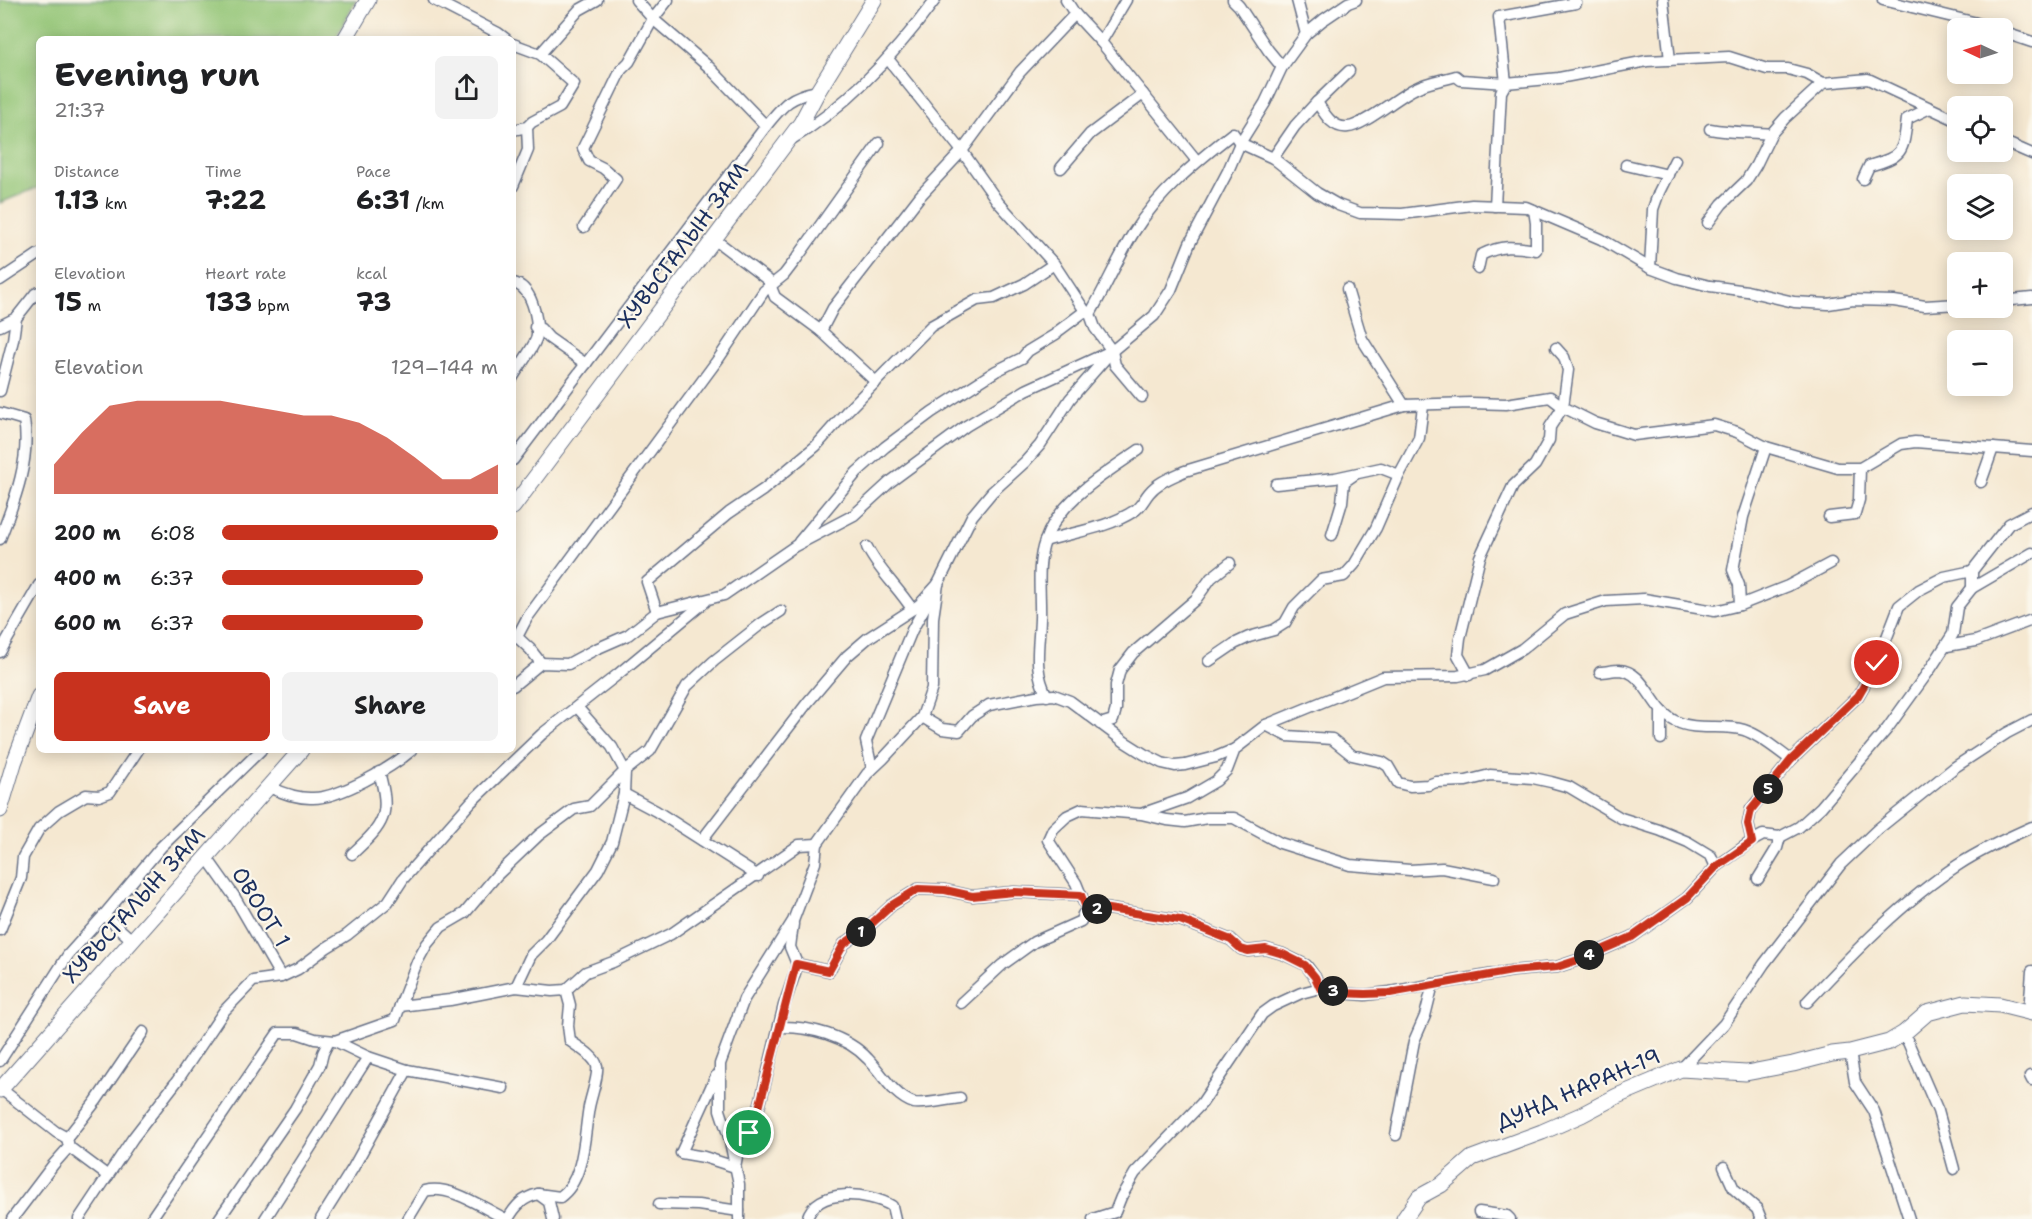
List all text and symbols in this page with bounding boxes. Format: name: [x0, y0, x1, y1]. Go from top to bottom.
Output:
north arrow: [1947, 18, 2013, 84]
map controls: [1947, 18, 2013, 396]
text: Evening run: [54, 52, 260, 97]
button: share: [435, 56, 498, 119]
button: locate: [1947, 96, 2013, 162]
text: 21:37: [54, 97, 105, 123]
street label: ХУВЬСГАЛЫН ЗАМ: [611, 156, 755, 334]
text: Distance: [54, 161, 120, 182]
text: Time: [205, 161, 242, 182]
text: Pace: [356, 161, 391, 182]
button: layers: [1947, 174, 2013, 240]
text: 1.13: [54, 182, 99, 217]
text: 7:22: [205, 182, 266, 217]
text: 6:31: [356, 182, 410, 217]
text: km: [99, 193, 127, 214]
text: /km: [410, 193, 444, 214]
button: +: [1947, 252, 2013, 318]
text: Elevation: [54, 263, 126, 284]
text: Heart rate: [205, 263, 287, 284]
text: kcal: [356, 263, 387, 284]
text: 15: [54, 284, 82, 319]
text: 133: [205, 284, 252, 319]
text: 73: [356, 284, 391, 319]
text: m: [82, 295, 101, 316]
text: bpm: [252, 295, 290, 316]
button: −: [1947, 330, 2013, 396]
text: Elevation: [54, 354, 144, 380]
text: 129–144 m: [391, 354, 498, 380]
text: 200 m: [54, 520, 121, 546]
text: 6:08: [150, 520, 196, 546]
text: 400 m: [54, 565, 121, 591]
text: 6:37: [150, 565, 194, 591]
text: 600 m: [54, 610, 121, 636]
text: 6:37: [150, 610, 194, 636]
pin: [1851, 637, 1902, 688]
icon: check: [1860, 646, 1893, 679]
button: Save: [54, 672, 270, 741]
button: Share: [282, 672, 498, 741]
pin: 5: [1753, 774, 1783, 804]
text: 5: [1763, 778, 1773, 799]
street label: ХУВЬСГАЛЫН ЗАМ: [56, 821, 212, 989]
street label: ОВООТ 1: [225, 861, 297, 953]
pin: 2: [1082, 894, 1112, 924]
text: 2: [1091, 898, 1103, 919]
pin: 1: [846, 917, 876, 947]
text: 1: [857, 921, 865, 942]
pin: 4: [1574, 940, 1604, 970]
text: 4: [1583, 944, 1595, 965]
pin: 3: [1318, 976, 1348, 1006]
text: 3: [1327, 980, 1339, 1001]
street label: ДУНД НАРАН-19: [1491, 1041, 1665, 1137]
pin: [723, 1107, 774, 1158]
icon: arrive: [732, 1116, 765, 1149]

